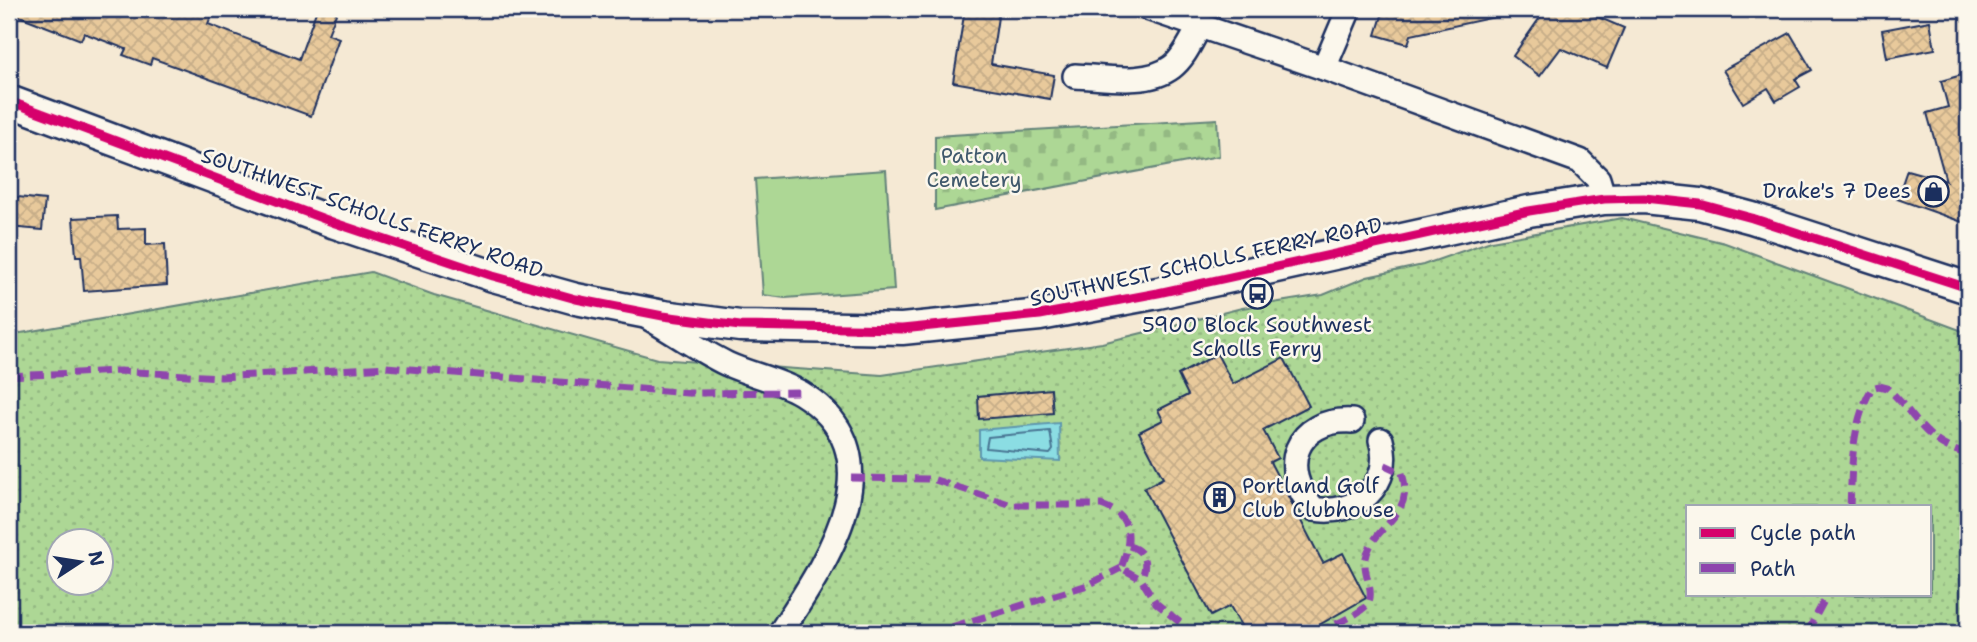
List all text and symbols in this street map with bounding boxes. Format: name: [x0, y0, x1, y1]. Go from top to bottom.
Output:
street label: SOUTHWEST SCHOLLS FERRY ROAD: [197, 141, 547, 285]
park label: Patton Cemetery: [926, 142, 1022, 194]
shop icon: Drake's 7 Dees: [1917, 174, 1951, 208]
place label: Drake's 7 Dees: [1763, 177, 1911, 205]
street label: SOUTHWEST SCHOLLS FERRY ROAD: [1027, 211, 1385, 313]
bus stop icon: 5900 Block Southwest Scholls Ferry: [1240, 276, 1274, 310]
place label: 5900 Block Southwest Scholls Ferry: [1142, 311, 1372, 363]
place label: Portland Golf Club Clubhouse: [1242, 472, 1395, 524]
building icon: Portland Golf Club Clubhouse: [1202, 481, 1236, 515]
legend: [1686, 505, 1932, 596]
text: Cycle path: [1750, 519, 1856, 547]
north arrow: [46, 526, 116, 596]
text: N: [82, 549, 110, 569]
text: Path: [1750, 555, 1796, 583]

